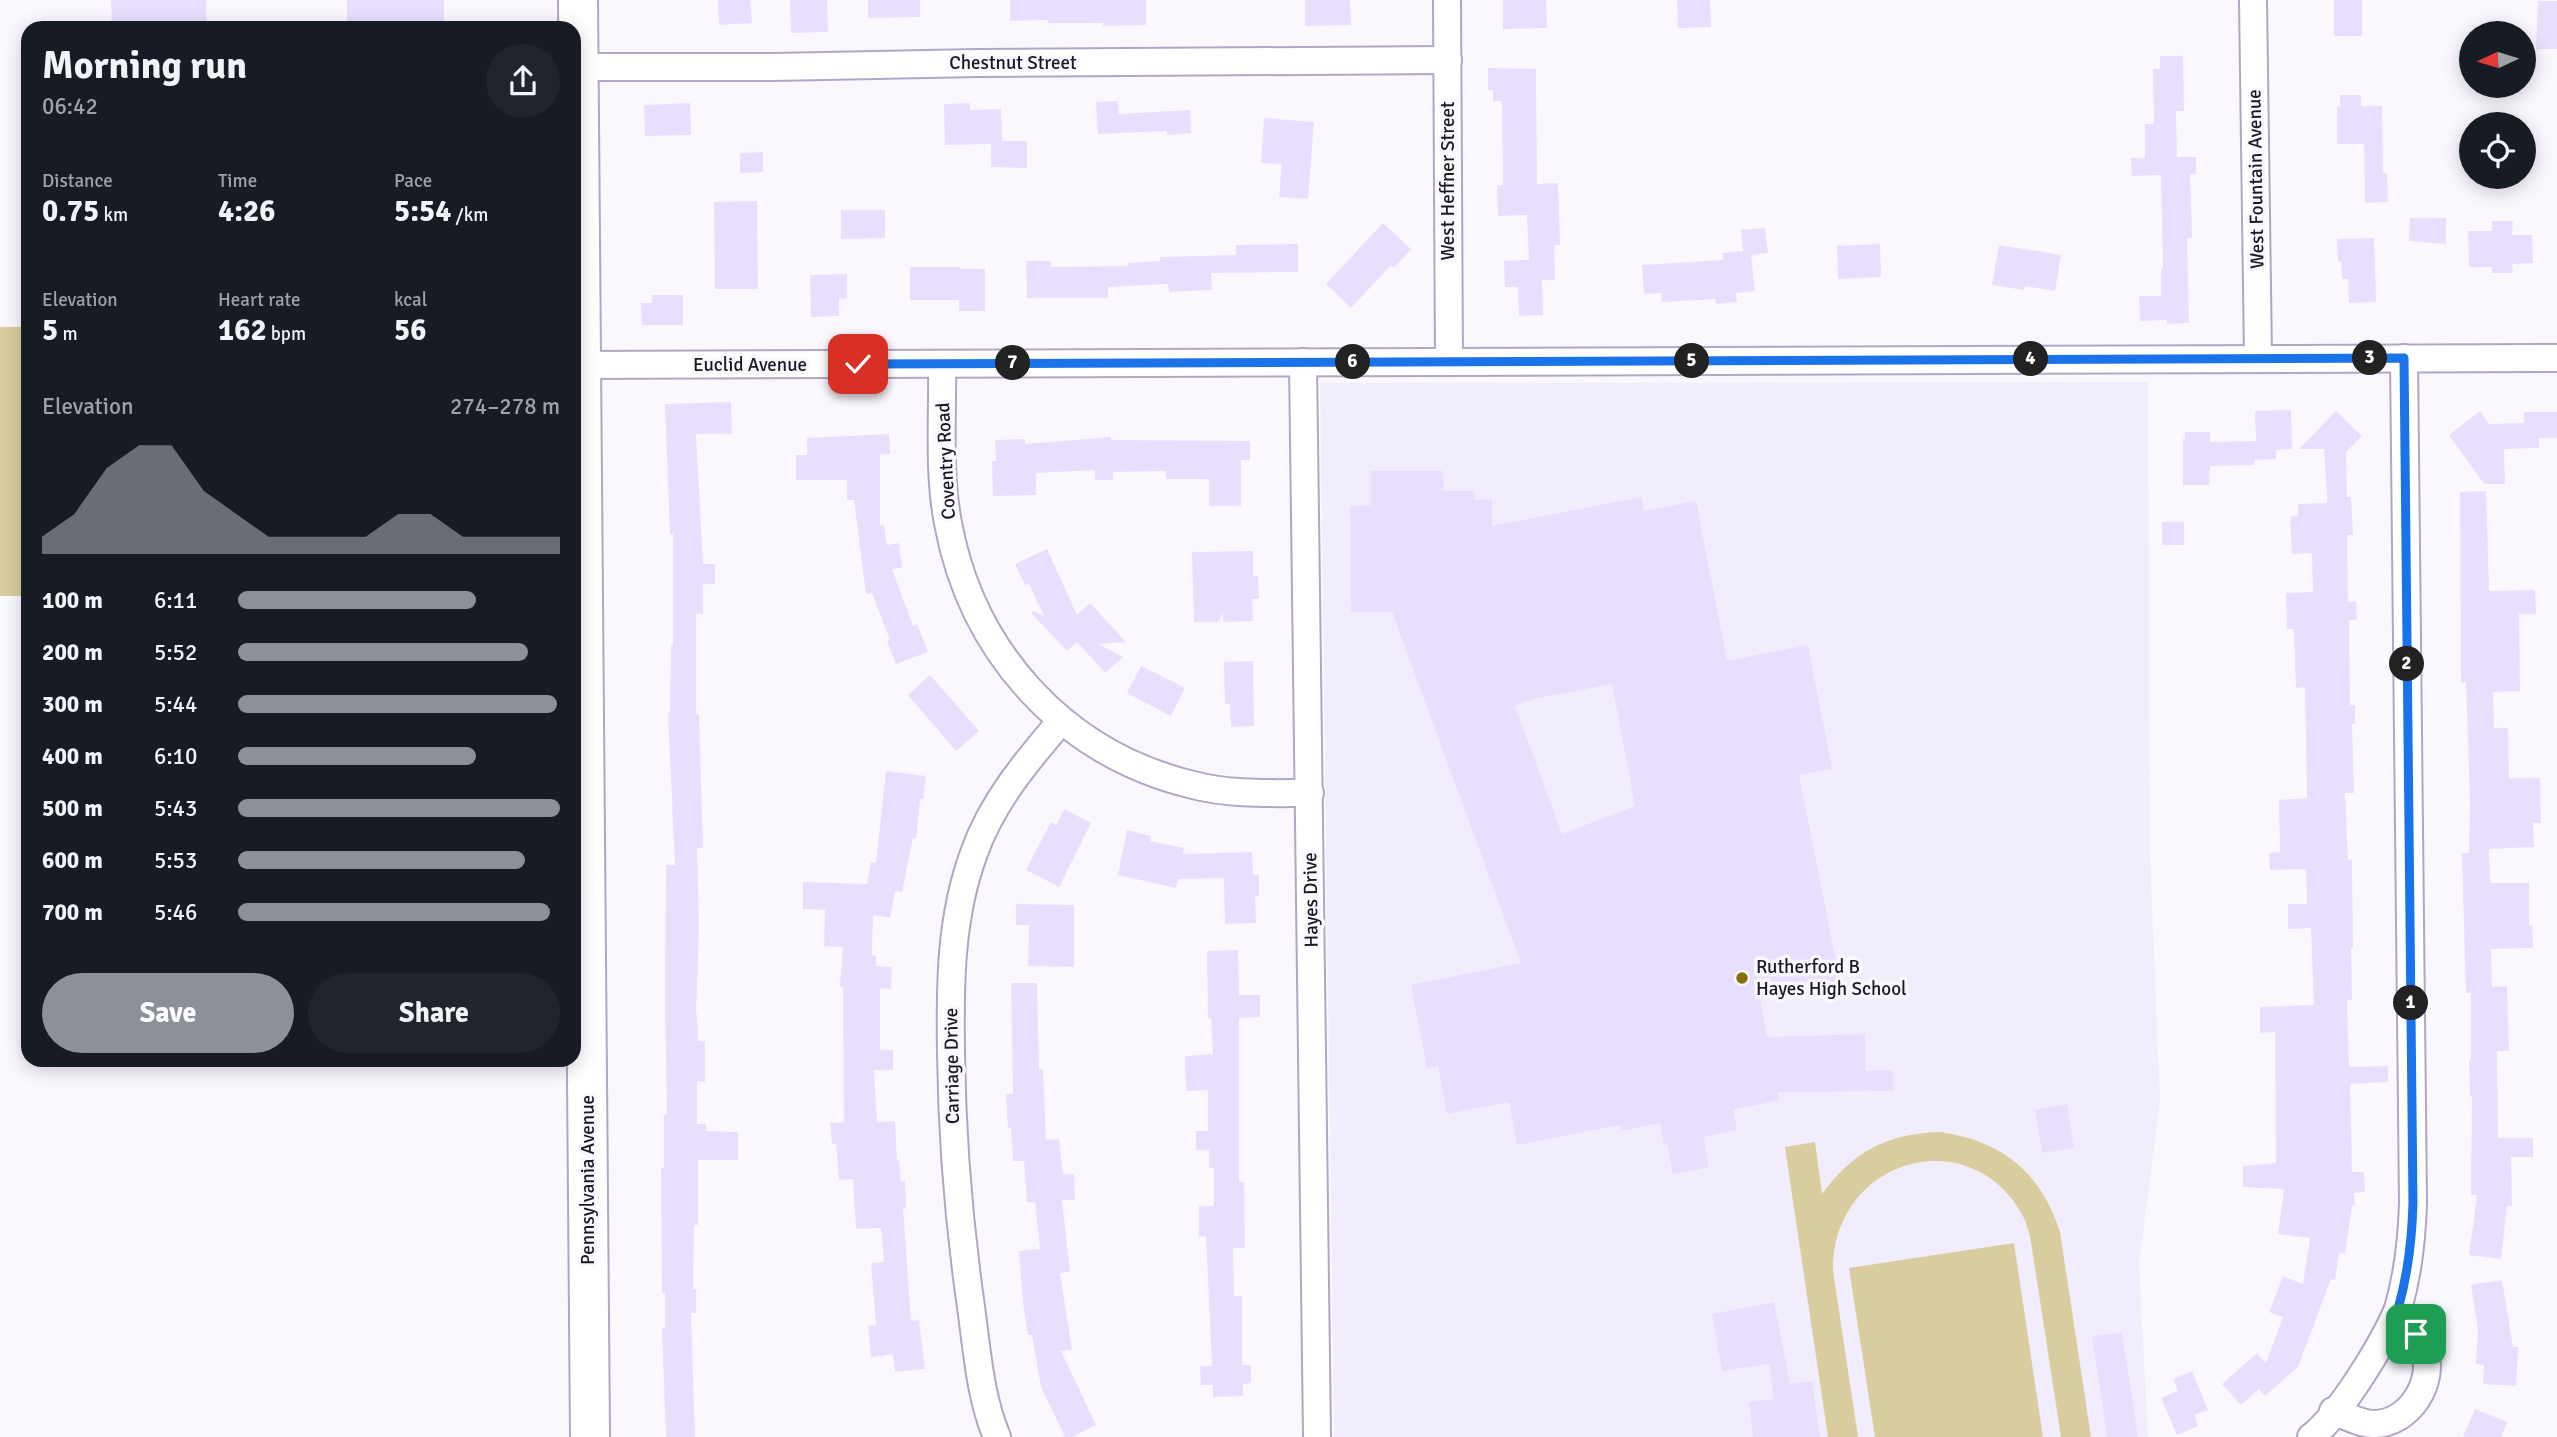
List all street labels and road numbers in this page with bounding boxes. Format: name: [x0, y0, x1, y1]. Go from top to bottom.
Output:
street label: Chestnut Street: [949, 51, 1077, 75]
street label: West Fountain Avenue: [2242, 89, 2270, 269]
street label: West Heffner Street: [1436, 101, 1460, 261]
street label: Euclid Avenue: [693, 353, 807, 377]
street label: Coventry Road: [931, 402, 961, 520]
street label: Hayes Drive: [1298, 852, 1324, 948]
street label: Carriage Drive: [939, 1008, 965, 1124]
street label: Pennsylvania Avenue: [576, 1095, 600, 1265]

